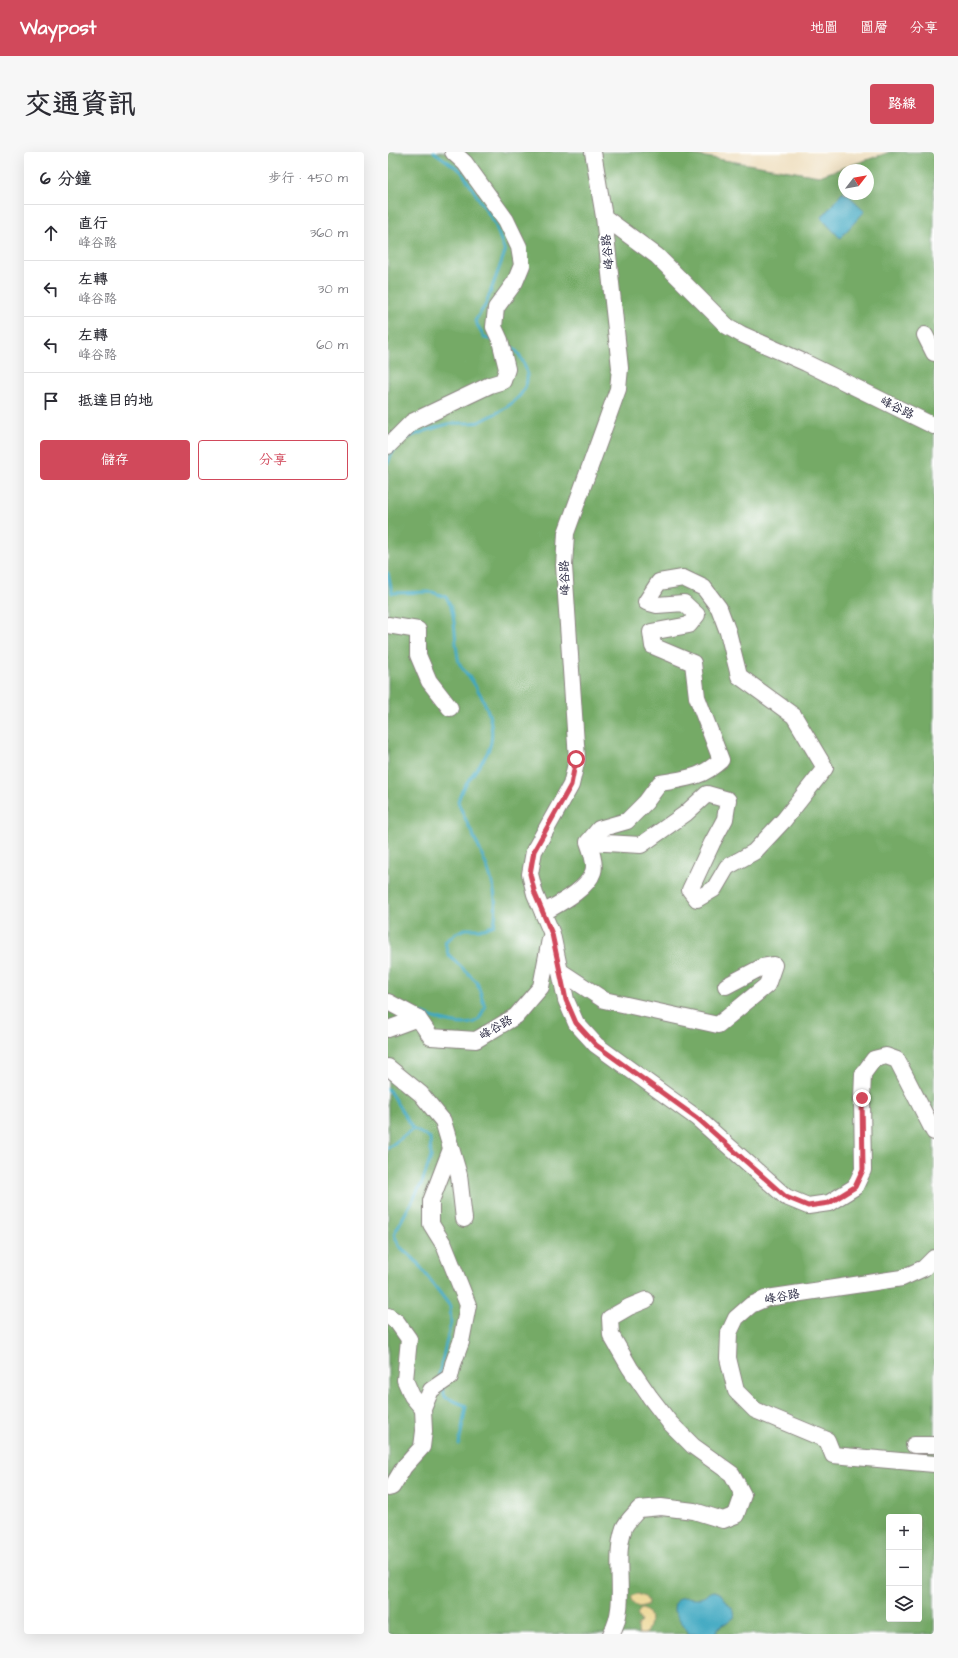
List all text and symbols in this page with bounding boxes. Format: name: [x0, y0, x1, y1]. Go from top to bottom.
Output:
text: Waypost: [20, 15, 96, 42]
text: 地圖: [810, 18, 838, 38]
text: 圖層: [860, 18, 888, 38]
text: 分享: [910, 18, 938, 38]
button: 路線: [870, 84, 934, 124]
text: 交通資訊: [24, 85, 136, 124]
north arrow: [838, 164, 874, 200]
text: 6 分鐘: [40, 167, 91, 191]
text: 步行 · 450 m: [268, 169, 348, 187]
text: 直行: [78, 213, 108, 234]
icon: ahead: [40, 222, 62, 244]
text: 360 m: [310, 224, 348, 242]
street label: 峰谷路: [598, 233, 618, 271]
text: 峰谷路: [78, 234, 117, 252]
text: 左轉: [78, 269, 108, 290]
icon: left: [40, 278, 62, 300]
text: 30 m: [318, 280, 348, 298]
text: 峰谷路: [78, 290, 117, 308]
text: 左轉: [78, 325, 108, 346]
icon: left: [40, 334, 62, 356]
text: 60 m: [316, 336, 348, 354]
text: 峰谷路: [78, 346, 117, 364]
icon: arrive: [40, 390, 62, 412]
text: 抵達目的地: [78, 390, 153, 411]
street label: 峰谷路: [877, 392, 917, 424]
button: 儲存: [40, 440, 190, 480]
button: 分享: [198, 440, 348, 480]
street label: 峰谷路: [556, 560, 574, 596]
route start: [567, 750, 585, 768]
street label: 峰谷路: [476, 1011, 516, 1045]
route end: [853, 1089, 871, 1107]
street label: 峰谷路: [763, 1285, 801, 1309]
map controls: [886, 1514, 922, 1622]
button: +: [886, 1514, 922, 1550]
button: −: [886, 1550, 922, 1586]
button: layers: [886, 1586, 922, 1622]

